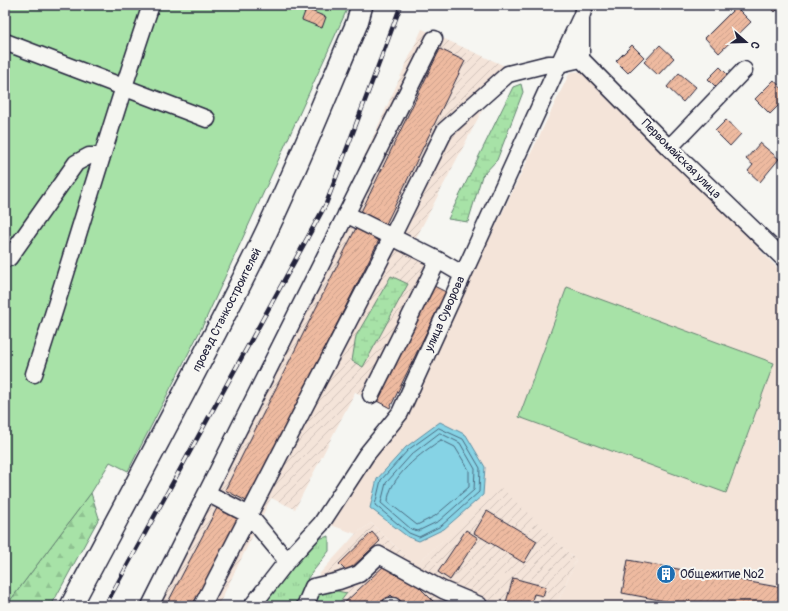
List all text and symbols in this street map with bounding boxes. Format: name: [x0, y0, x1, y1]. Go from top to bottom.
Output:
north arrow: [726, 22, 766, 62]
text: С: [748, 40, 762, 51]
street label: Первомайская улица: [638, 116, 724, 202]
street label: проезд Станкостроителей: [189, 246, 265, 374]
street label: улица Суворова: [421, 274, 468, 355]
building icon: Общежитие №2: [655, 563, 677, 585]
place label: Общежитие №2: [680, 567, 765, 582]

